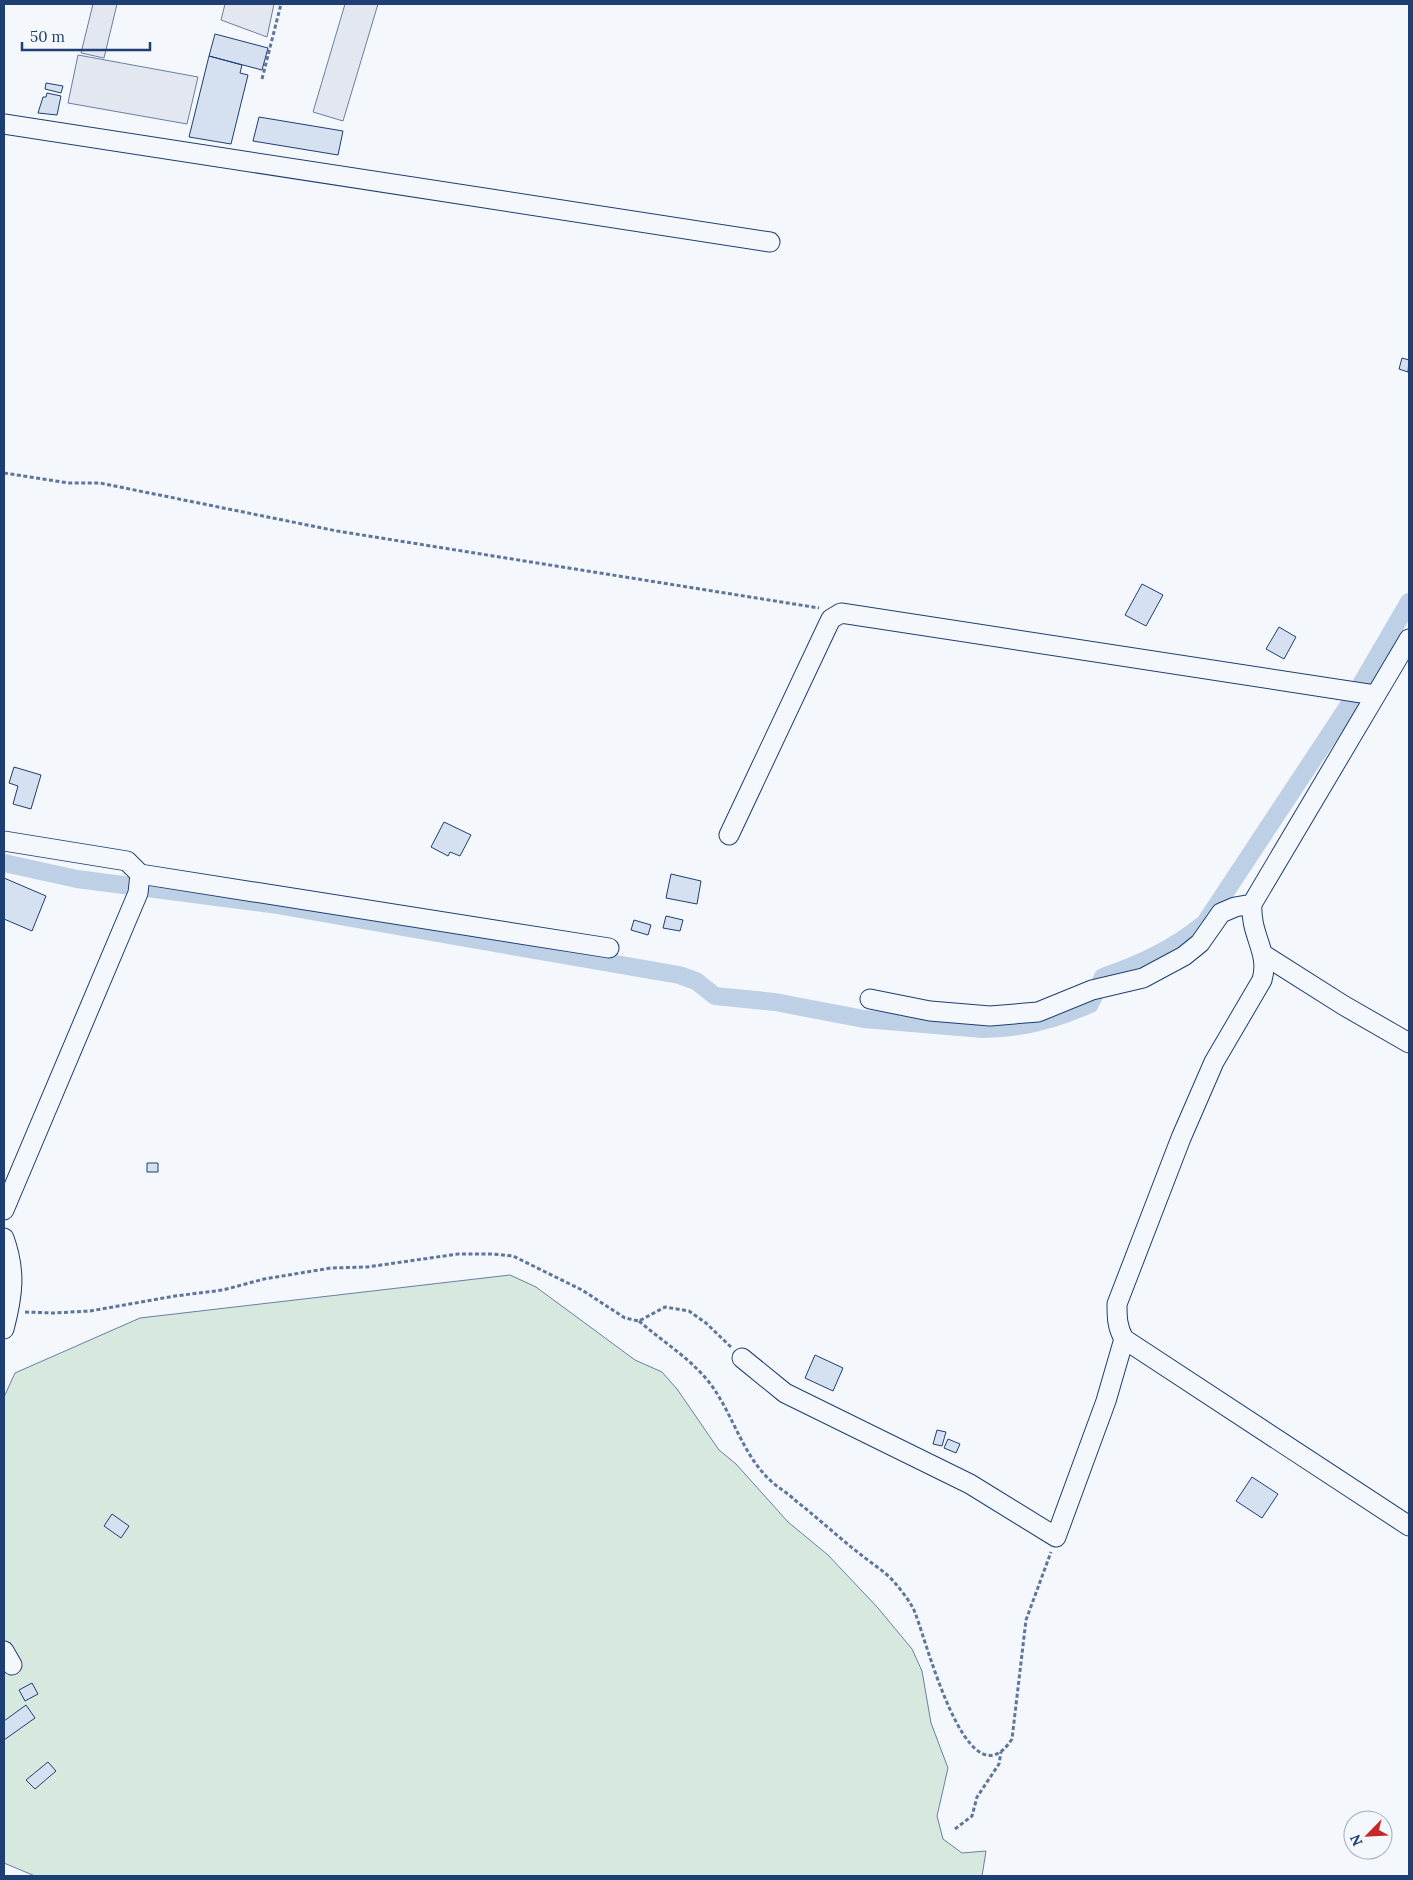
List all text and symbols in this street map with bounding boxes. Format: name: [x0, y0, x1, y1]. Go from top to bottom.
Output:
scale bar: [22, 20, 150, 52]
text: 50 m: [30, 27, 65, 46]
north arrow: [1343, 1810, 1393, 1860]
text: N: [1346, 1832, 1367, 1849]

